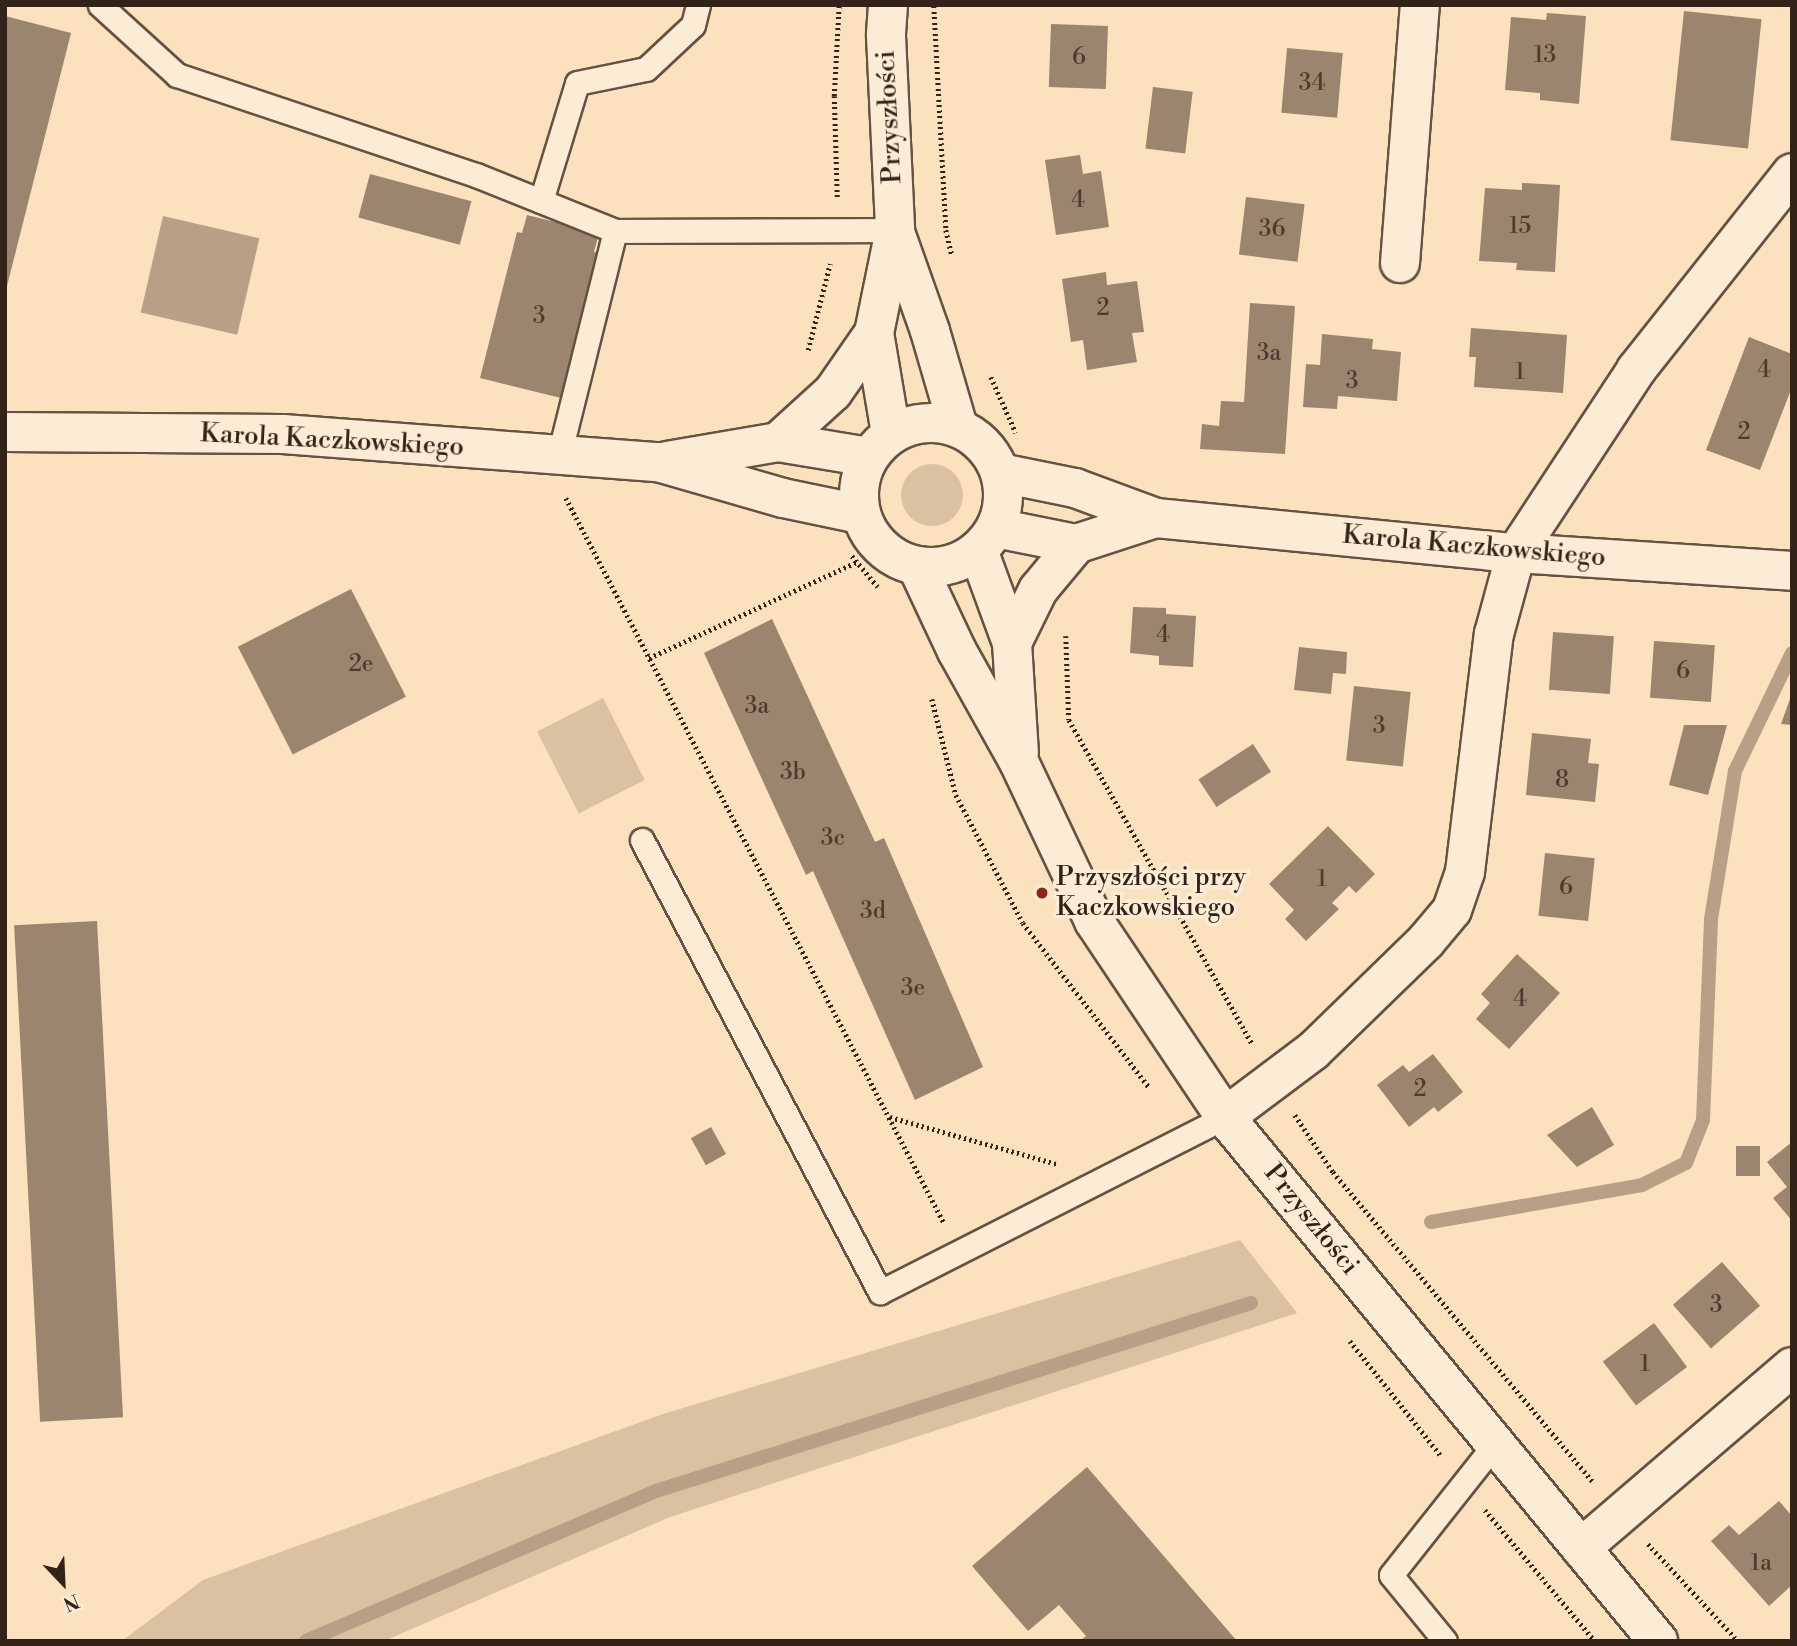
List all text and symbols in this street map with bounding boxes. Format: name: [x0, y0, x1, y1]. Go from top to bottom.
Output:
house number: 13: [1534, 41, 1556, 69]
house number: 6: [1072, 43, 1086, 71]
street label: Przyszłości: [871, 50, 909, 184]
house number: 34: [1299, 69, 1325, 97]
house number: 4: [1071, 186, 1085, 214]
house number: 15: [1509, 212, 1531, 240]
house number: 36: [1259, 215, 1285, 243]
house number: 2: [1096, 294, 1110, 322]
house number: 3: [533, 302, 545, 330]
house number: 3a: [1257, 339, 1281, 367]
house number: 4: [1757, 356, 1771, 384]
house number: 1: [1515, 358, 1525, 386]
house number: 3: [1346, 367, 1358, 395]
house number: 2: [1737, 418, 1751, 446]
street label: Karola Kaczkowskiego: [199, 419, 465, 463]
street label: Karola Kaczkowskiego: [1341, 520, 1607, 574]
house number: 4: [1156, 621, 1170, 649]
house number: 2e: [349, 650, 373, 678]
house number: 6: [1676, 657, 1690, 685]
house number: 3a: [745, 692, 769, 720]
house number: 3: [1373, 712, 1385, 740]
house number: 3b: [780, 758, 806, 786]
house number: 8: [1555, 766, 1569, 794]
house number: 3c: [821, 824, 845, 852]
place label: Przyszłości przy Kaczkowskiego: [1056, 862, 1246, 924]
house number: 1: [1317, 865, 1327, 893]
house number: 6: [1559, 873, 1573, 901]
marker: Przyszłości przy Kaczkowskiego: [1034, 885, 1050, 901]
house number: 3d: [860, 897, 886, 925]
house number: 3e: [901, 974, 925, 1002]
house number: 4: [1513, 985, 1527, 1013]
house number: 2: [1413, 1075, 1427, 1103]
street label: Przyszłości: [1257, 1158, 1365, 1282]
house number: 3: [1710, 1291, 1722, 1319]
house number: 1: [1640, 1350, 1650, 1378]
north arrow: [28, 1548, 98, 1618]
house number: 1a: [1750, 1549, 1772, 1577]
text: N: [60, 1588, 83, 1616]

